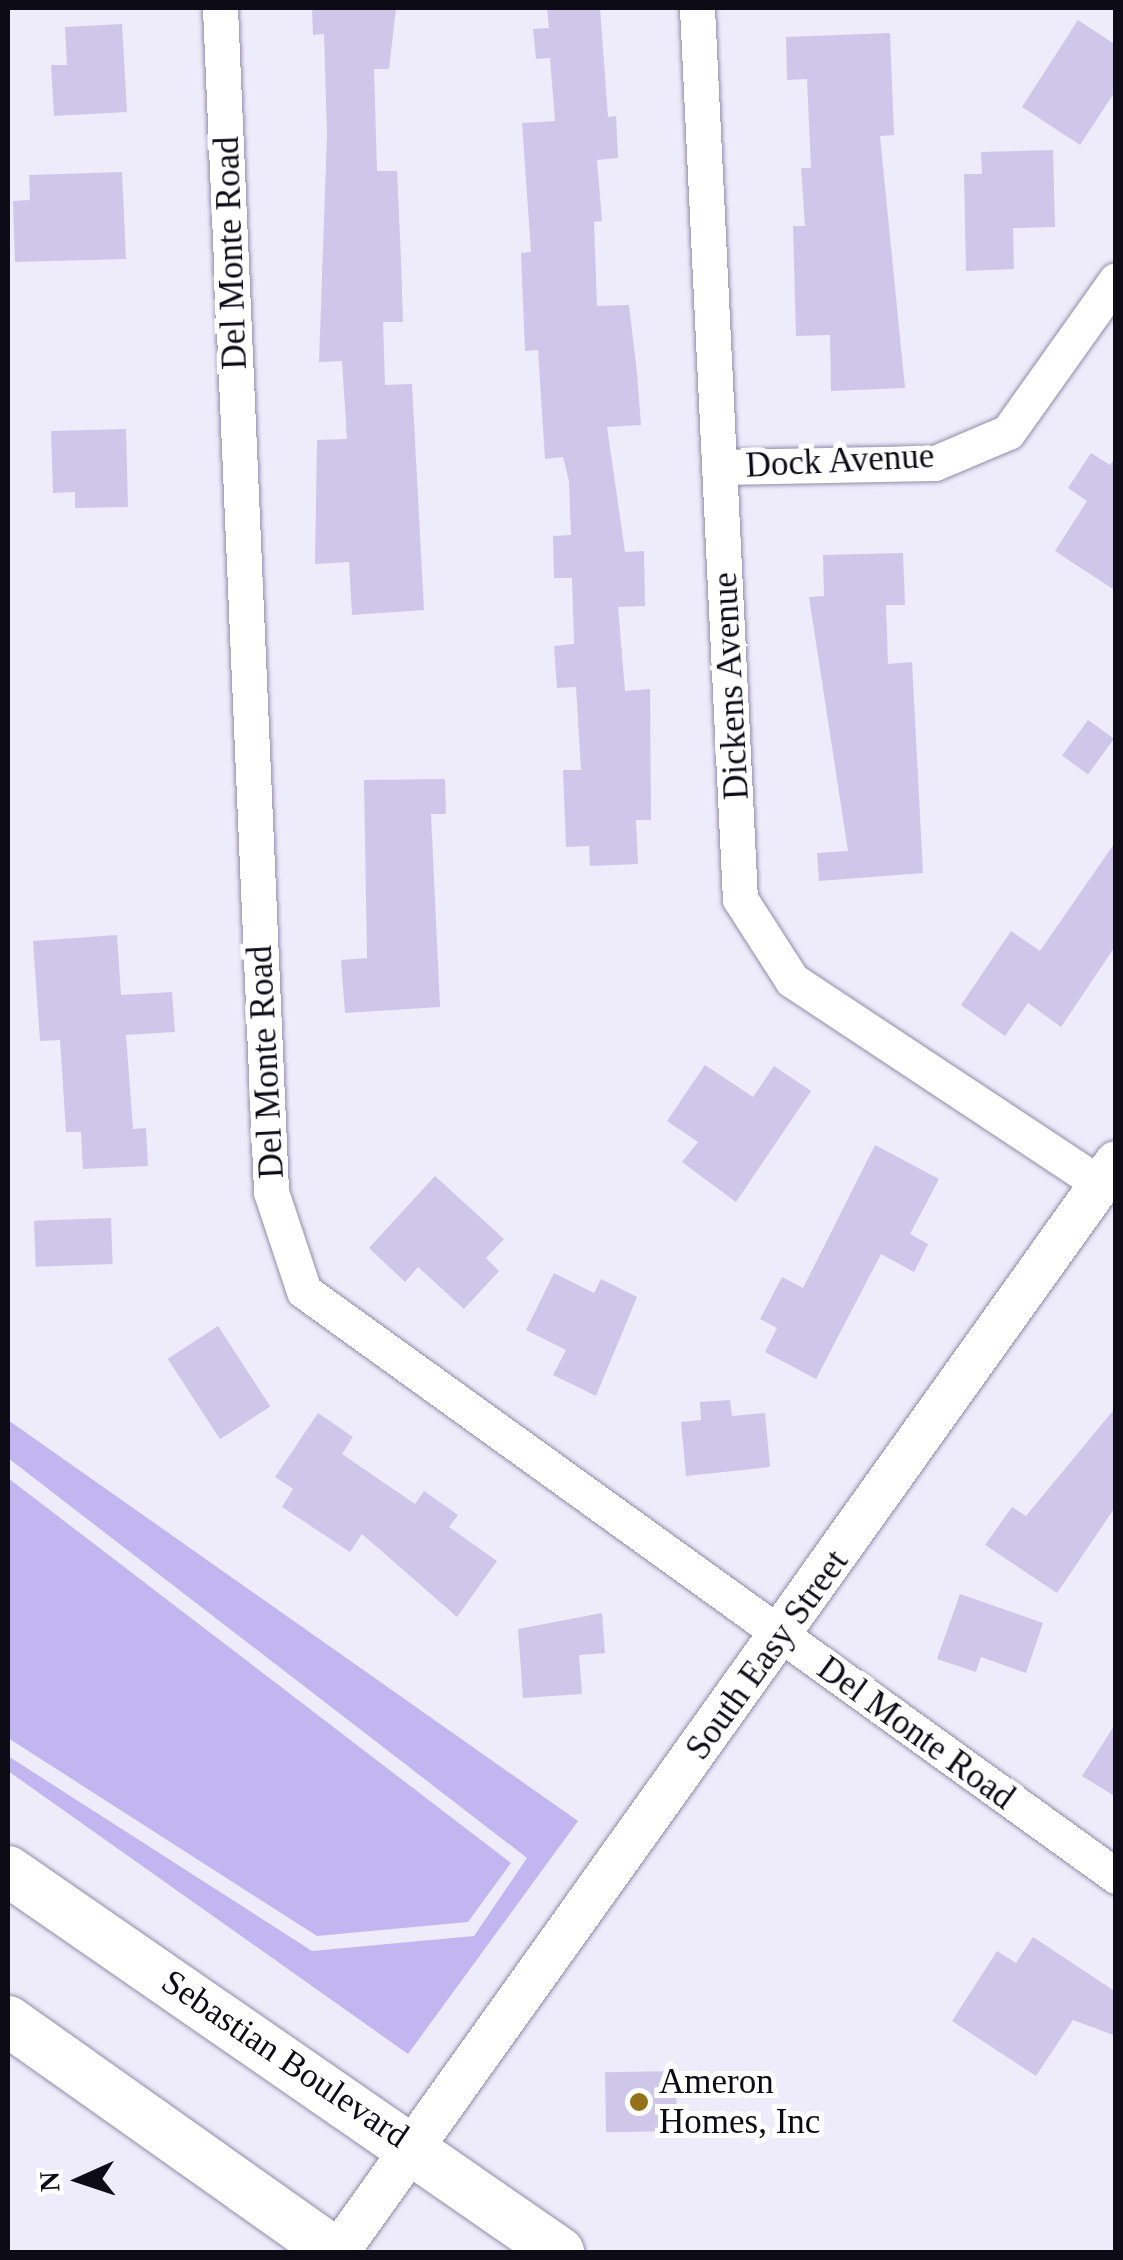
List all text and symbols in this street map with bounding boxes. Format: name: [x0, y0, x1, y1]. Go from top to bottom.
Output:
street label: Del Monte Road: [206, 136, 256, 370]
street label: Dock Avenue: [744, 435, 936, 487]
street label: Dickens Avenue: [704, 570, 758, 802]
street label: Del Monte Road: [239, 944, 293, 1180]
street label: South Easy Street: [677, 1542, 857, 1768]
street label: Del Monte Road: [809, 1647, 1023, 1819]
street label: Sebastian Boulevard: [154, 1961, 416, 2157]
place label: Ameron Homes, Inc: [659, 2061, 820, 2143]
marker: Ameron Homes, Inc: [628, 2091, 650, 2113]
north arrow: [30, 2130, 130, 2230]
text: N: [34, 2171, 66, 2193]

